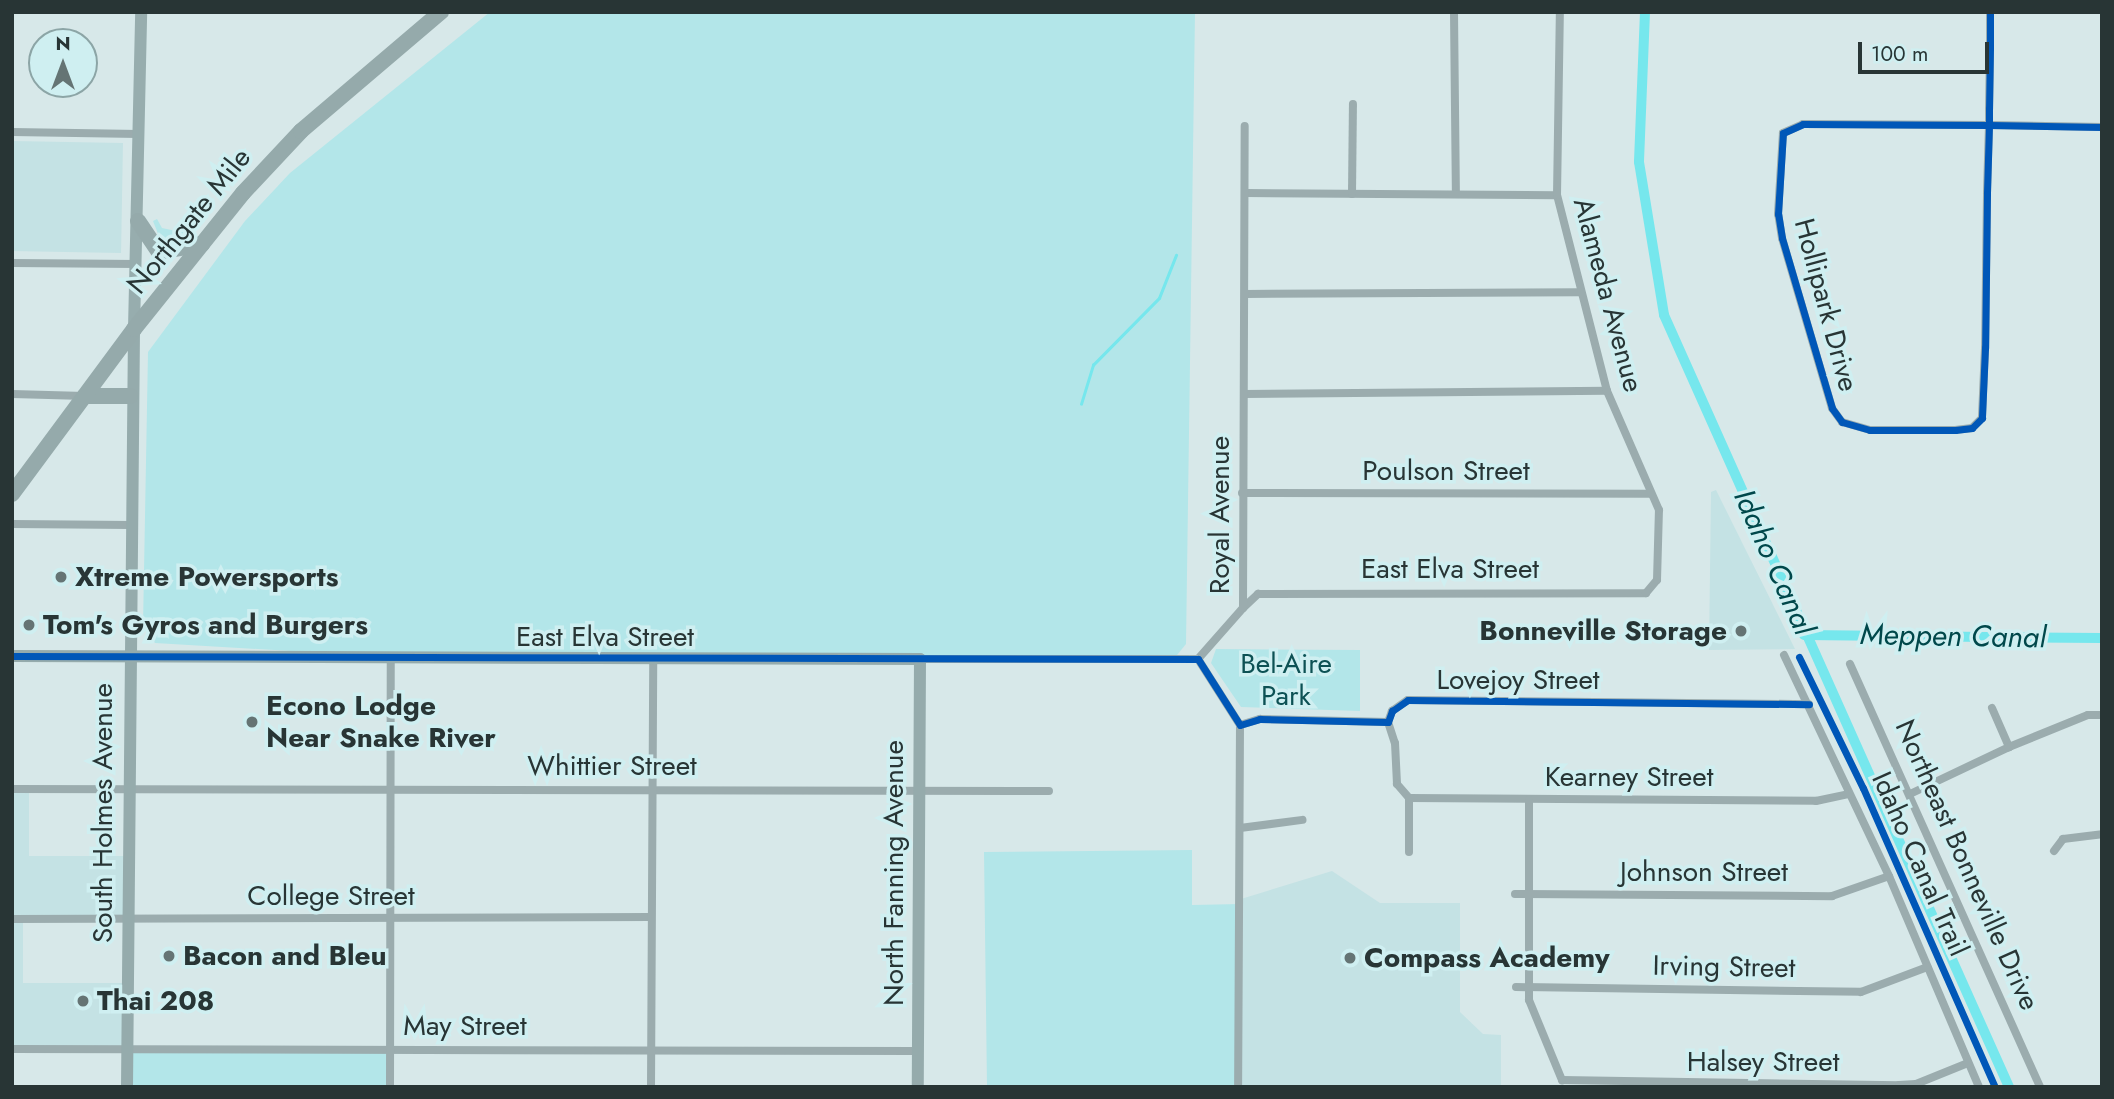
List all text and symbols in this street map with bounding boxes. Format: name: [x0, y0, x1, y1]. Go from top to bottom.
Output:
north arrow: [28, 28, 98, 98]
scale bar: [1862, 28, 1993, 72]
text: N: [55, 30, 71, 57]
text: 100 m: [1871, 39, 1928, 69]
street label: Northgate Mile: [120, 141, 258, 301]
street label: Alameda Avenue: [1566, 194, 1650, 396]
street label: Hollipark Drive: [1787, 215, 1865, 395]
street label: Royal Avenue: [1203, 436, 1237, 594]
street label: Poulson Street: [1362, 454, 1530, 488]
water label: Idaho Canal: [1726, 484, 1822, 640]
street label: East Elva Street: [1361, 552, 1539, 586]
place label: Xtreme Powersports: [75, 560, 339, 594]
marker: Xtreme Powersports: [53, 569, 69, 585]
place label: Tom's Gyros and Burgers: [43, 608, 368, 642]
place label: Bonneville Storage: [1479, 614, 1727, 648]
water label: Meppen Canal: [1860, 616, 2046, 656]
marker: Tom's Gyros and Burgers: [21, 617, 37, 633]
street label: East Elva Street: [516, 620, 694, 654]
marker: Bonneville Storage: [1733, 623, 1749, 639]
park label: Bel-Aire Park: [1240, 647, 1332, 713]
street label: Lovejoy Street: [1436, 663, 1600, 697]
street label: South Holmes Avenue: [86, 683, 120, 943]
place label: Econo Lodge Near Snake River: [266, 689, 496, 755]
marker: Econo Lodge Near Snake River: [244, 714, 260, 730]
street label: Northeast Bonneville Drive: [1888, 715, 2046, 1015]
street label: North Fanning Avenue: [877, 740, 911, 1006]
street label: Whittier Street: [527, 749, 697, 783]
street label: Kearney Street: [1545, 760, 1713, 794]
street label: Idaho Canal Trail: [1864, 767, 1976, 961]
street label: Johnson Street: [1620, 855, 1788, 889]
street label: College Street: [247, 879, 415, 913]
place label: Bacon and Bleu: [183, 939, 387, 973]
place label: Compass Academy: [1364, 941, 1610, 975]
marker: Bacon and Bleu: [161, 948, 177, 964]
street label: Irving Street: [1652, 949, 1796, 985]
marker: Compass Academy: [1342, 950, 1358, 966]
place label: Thai 208: [97, 984, 214, 1018]
marker: Thai 208: [75, 993, 91, 1009]
street label: May Street: [403, 1009, 527, 1043]
street label: Halsey Street: [1687, 1045, 1839, 1079]

